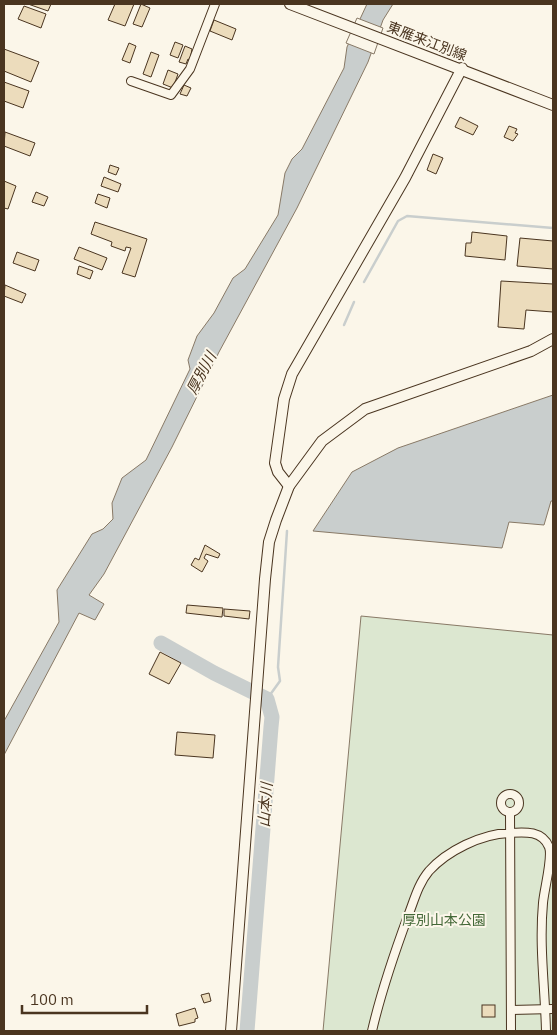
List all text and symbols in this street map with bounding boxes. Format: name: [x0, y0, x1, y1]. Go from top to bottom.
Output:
street label: 東雁来江別線: [385, 18, 469, 64]
water label: 厚別川: [182, 347, 221, 397]
water label: 山本川: [254, 780, 276, 828]
park label: 厚別山本公園: [402, 911, 486, 929]
scale bar: [22, 982, 148, 1014]
text: 100 m: [30, 990, 74, 1009]

